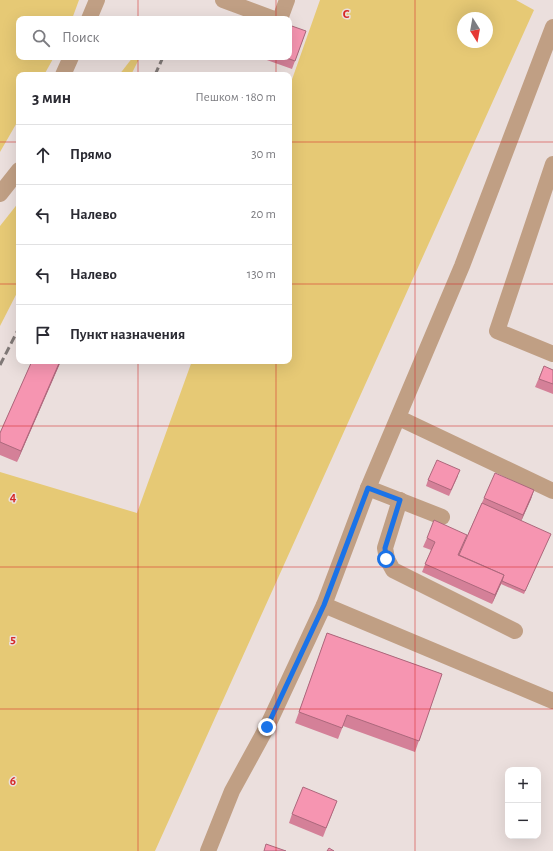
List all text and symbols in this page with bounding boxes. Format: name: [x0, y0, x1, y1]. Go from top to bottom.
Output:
text: C: [343, 8, 350, 21]
north arrow: [457, 12, 493, 48]
search box: [16, 16, 292, 60]
icon: search: [30, 27, 52, 49]
text: Поиск: [62, 30, 100, 45]
text: 3 мин: [32, 89, 71, 106]
text: Пешком · 180 m: [195, 91, 276, 104]
icon: ahead: [32, 144, 54, 166]
text: Прямо: [70, 147, 112, 162]
text: 30 m: [251, 148, 276, 161]
icon: left: [32, 204, 54, 226]
text: Налево: [70, 207, 117, 222]
text: 20 m: [251, 208, 276, 221]
icon: left: [32, 264, 54, 286]
text: Налево: [70, 267, 117, 282]
text: 130 m: [247, 268, 276, 281]
icon: arrive: [32, 324, 54, 346]
text: Пункт назначения: [70, 327, 185, 342]
text: 4: [10, 491, 17, 504]
route start: [377, 550, 395, 568]
text: 5: [10, 633, 16, 646]
route end: [258, 718, 276, 736]
map controls: [505, 767, 541, 839]
button: +: [505, 767, 541, 803]
text: 6: [10, 775, 16, 788]
button: −: [505, 803, 541, 839]

